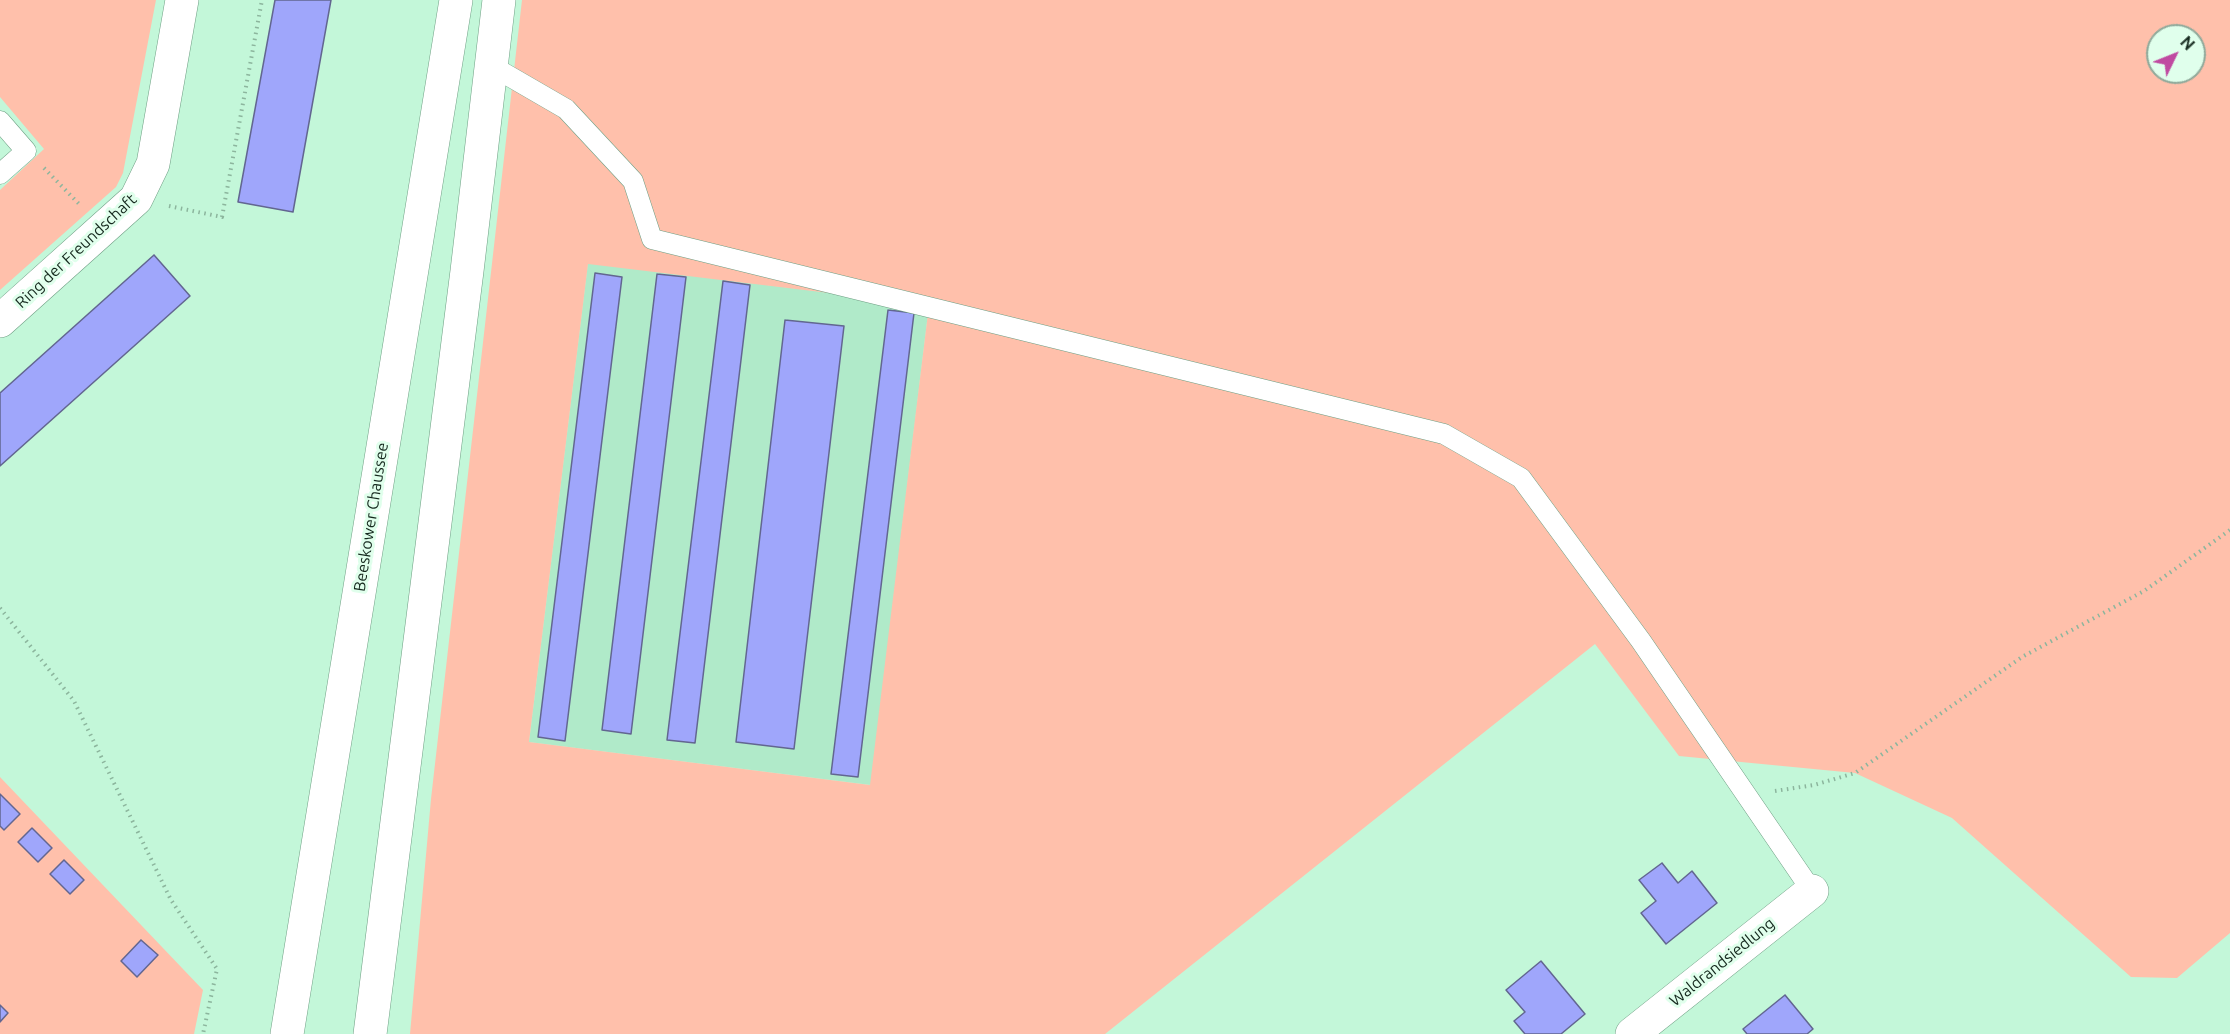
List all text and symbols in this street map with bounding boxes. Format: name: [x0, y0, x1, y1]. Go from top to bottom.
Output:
north arrow: [2146, 24, 2206, 84]
text: N: [2177, 33, 2198, 54]
street label: Ring der Freundschaft: [11, 190, 141, 312]
street label: Beeskower Chaussee: [350, 441, 392, 593]
street label: Waldrandsiedlung: [1666, 914, 1778, 1010]

